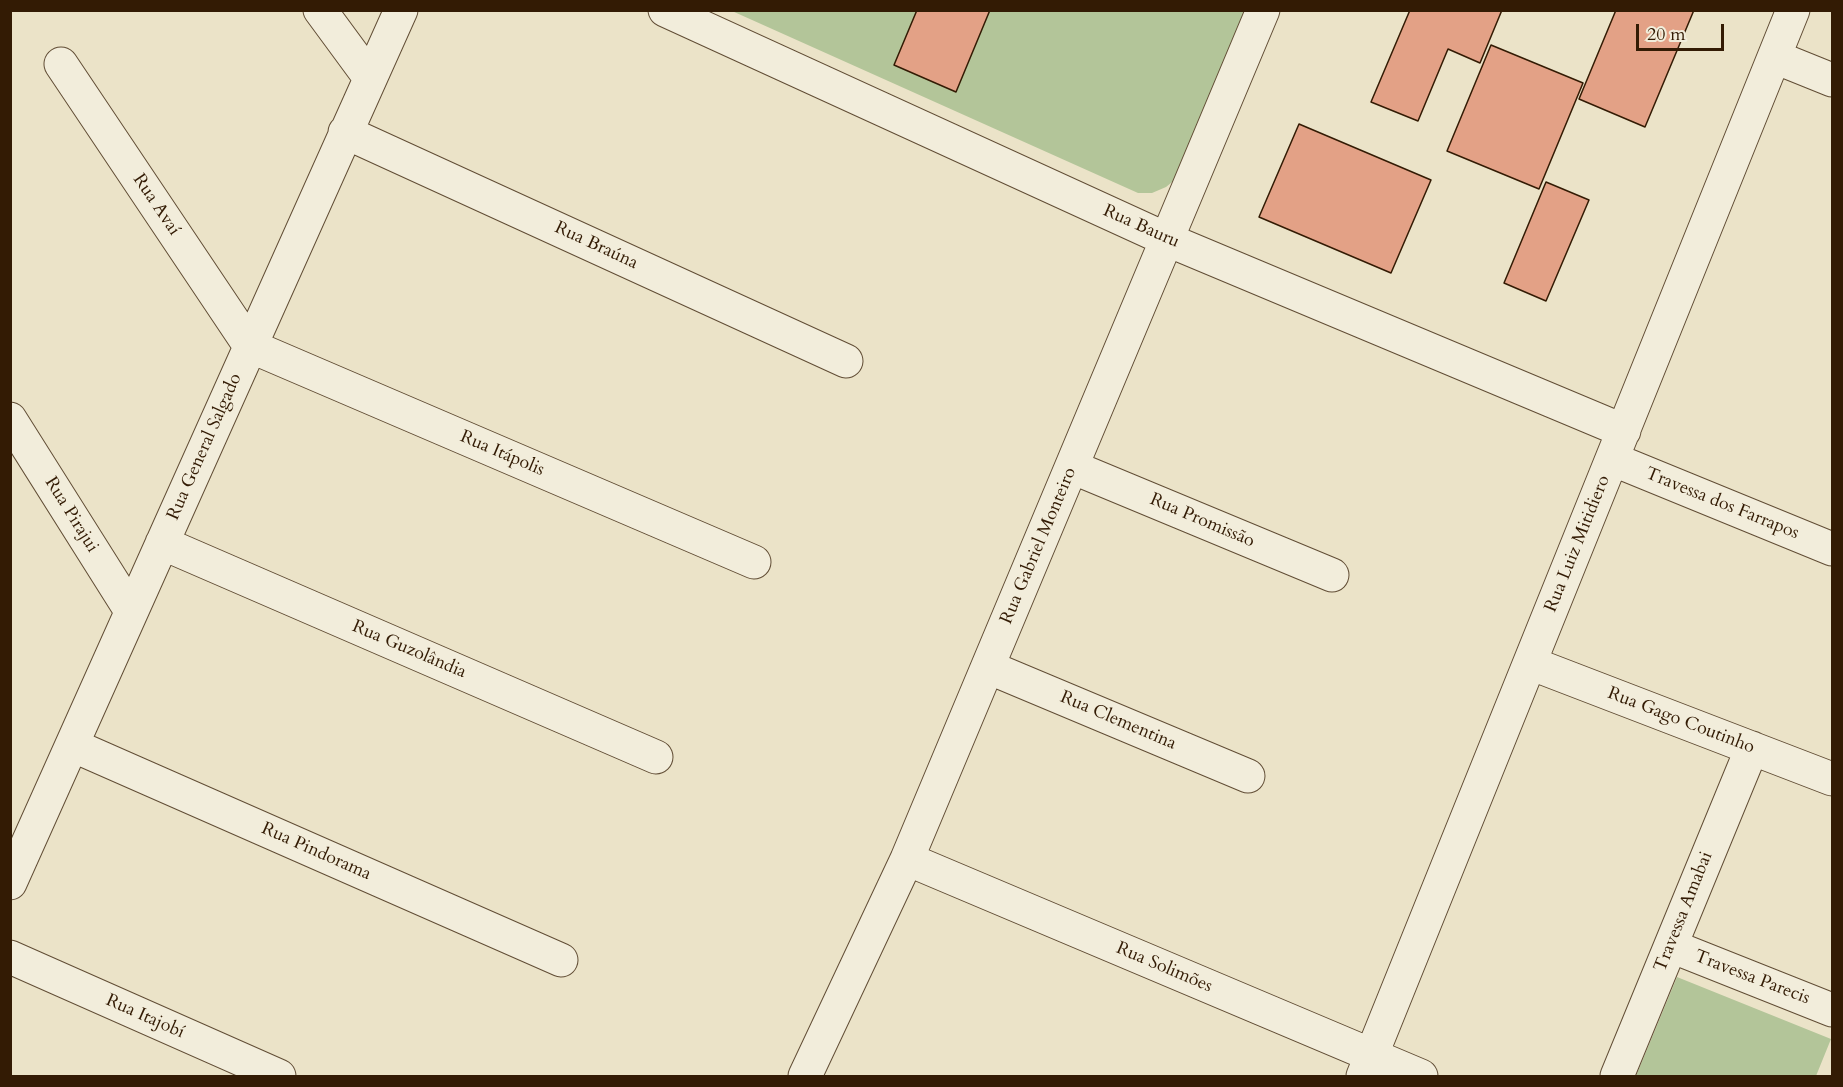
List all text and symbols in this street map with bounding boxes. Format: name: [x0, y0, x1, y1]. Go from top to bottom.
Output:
scale bar: [1639, 12, 1728, 50]
text: 20 m: [1647, 22, 1686, 47]
street label: Rua Avaí: [128, 170, 184, 240]
street label: Rua Bauru: [1099, 201, 1183, 253]
street label: Rua Braúna: [551, 217, 641, 275]
street label: Rua General Salgado: [163, 370, 247, 524]
street label: Rua Itápolis: [457, 427, 547, 481]
street label: Travessa dos Farrapos: [1642, 463, 1802, 545]
street label: Rua Gabriel Monteiro: [996, 464, 1082, 628]
street label: Rua Luiz Mitidiero: [1541, 472, 1615, 616]
street label: Rua Pirajui: [39, 473, 103, 557]
street label: Rua Promissão: [1146, 489, 1258, 553]
street label: Rua Guzolândia: [349, 616, 469, 684]
street label: Rua Gago Coutinho: [1604, 683, 1758, 759]
street label: Rua Clementina: [1057, 687, 1179, 755]
street label: Rua Pindorama: [258, 818, 374, 886]
street label: Travessa Amabai: [1650, 849, 1718, 975]
street label: Rua Solimões: [1113, 938, 1215, 998]
street label: Travessa Parecis: [1691, 946, 1813, 1010]
street label: Rua Itajobí: [102, 990, 188, 1044]

